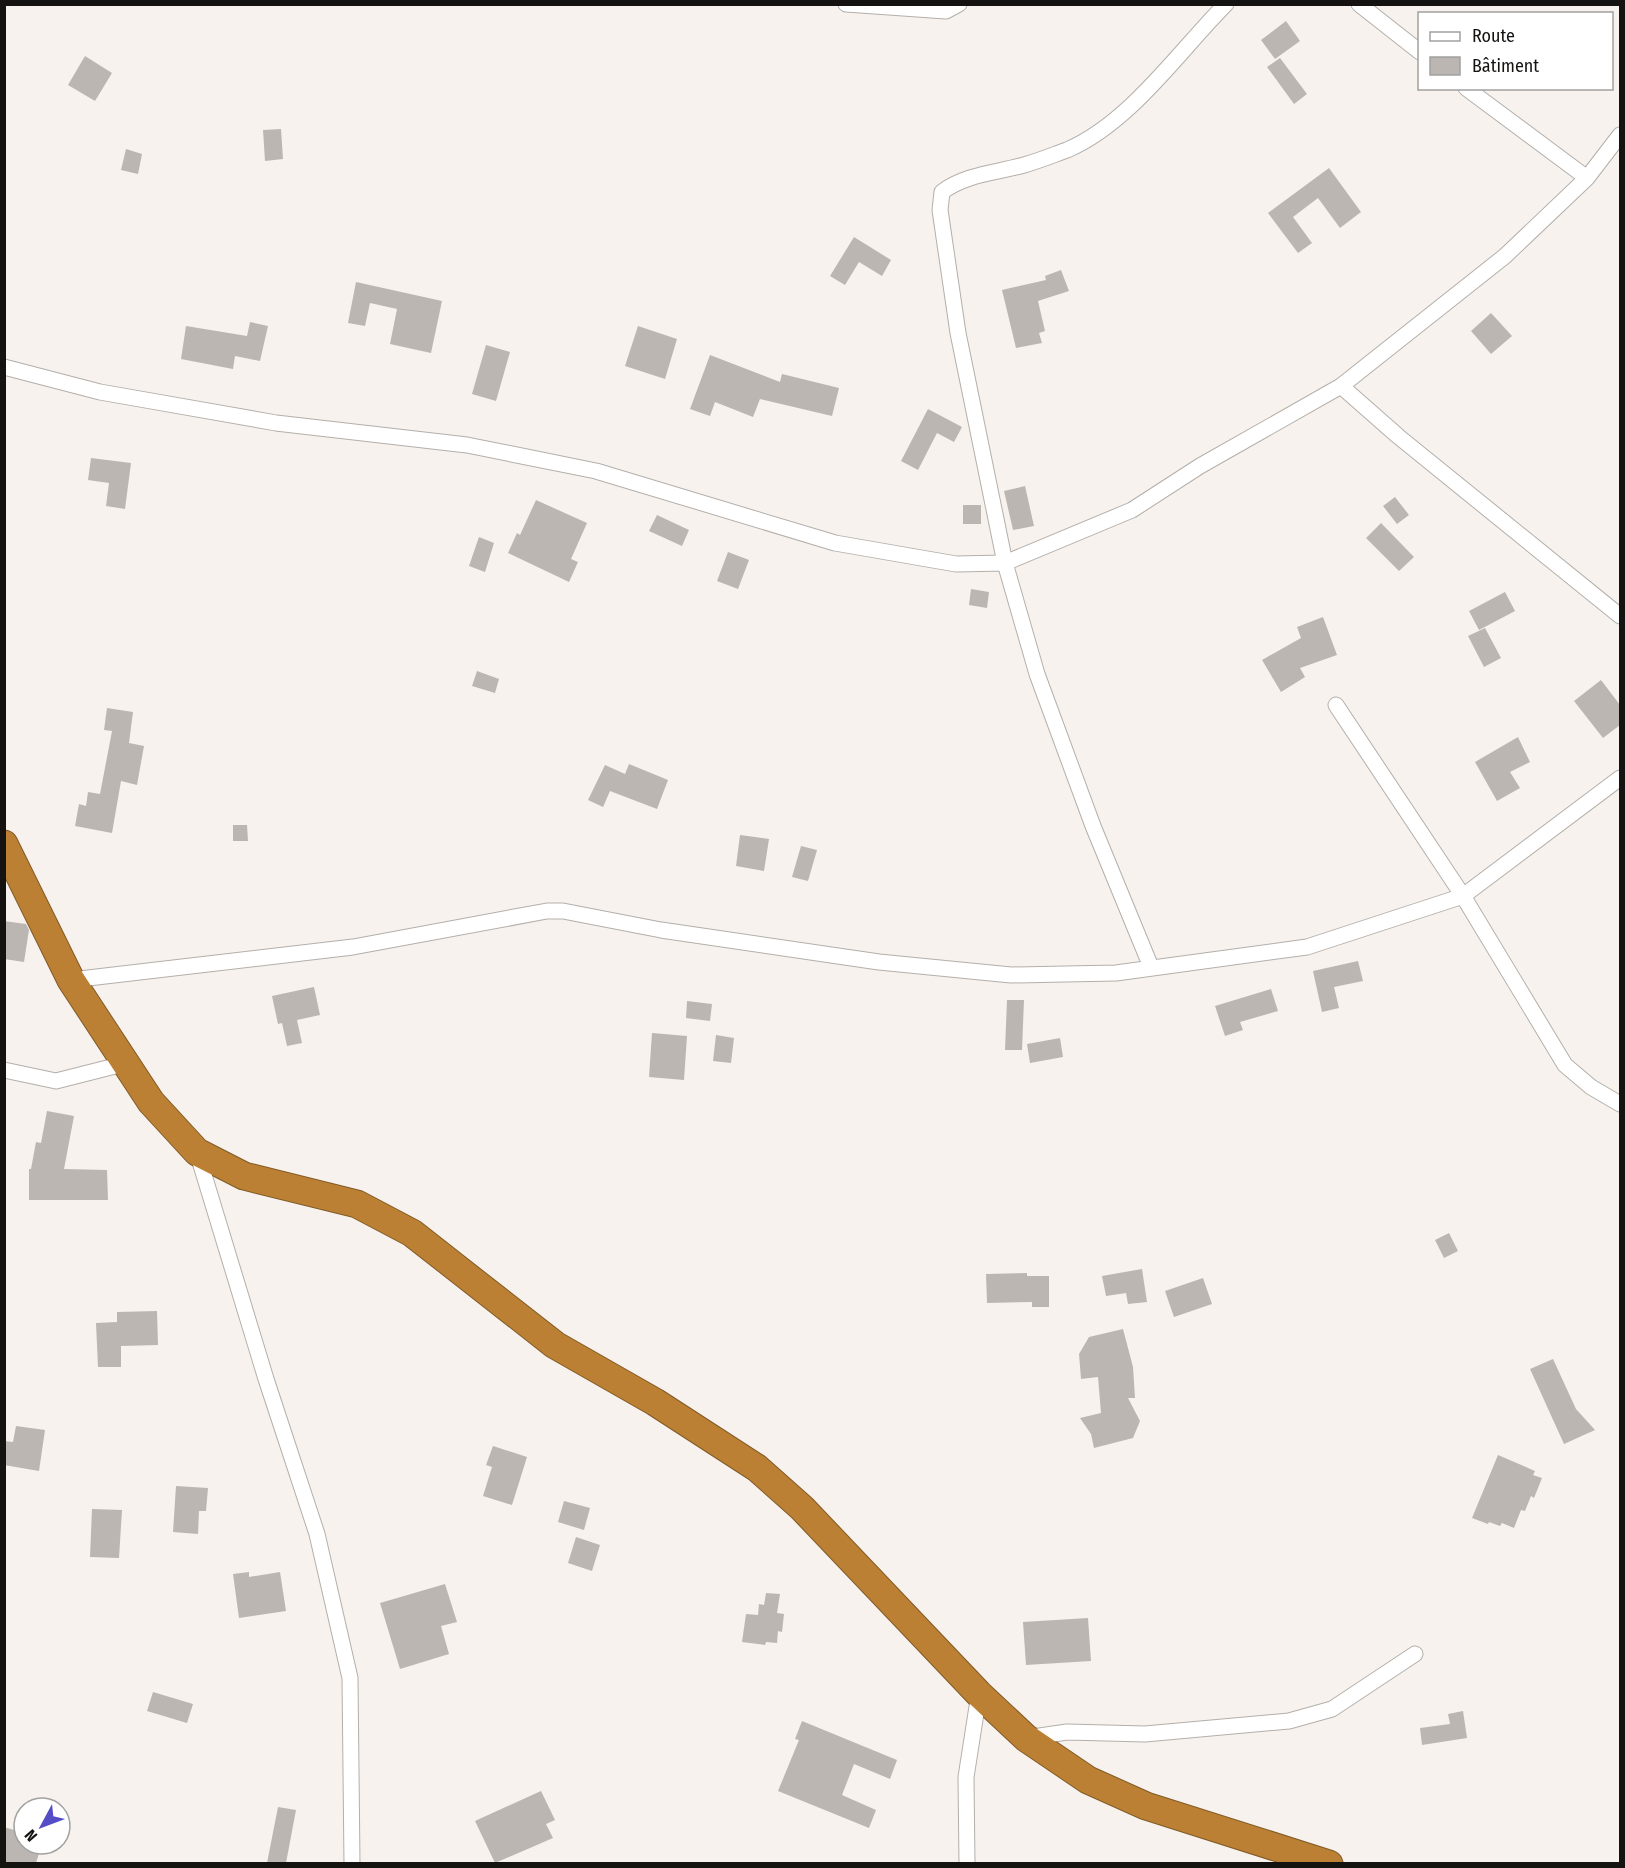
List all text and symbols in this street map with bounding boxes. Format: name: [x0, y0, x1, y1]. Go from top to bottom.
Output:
legend: [1418, 12, 1613, 90]
text: Route: [1472, 25, 1515, 47]
text: Bâtiment: [1472, 55, 1539, 77]
north arrow: [12, 1796, 72, 1856]
text: N: [21, 1826, 41, 1845]

